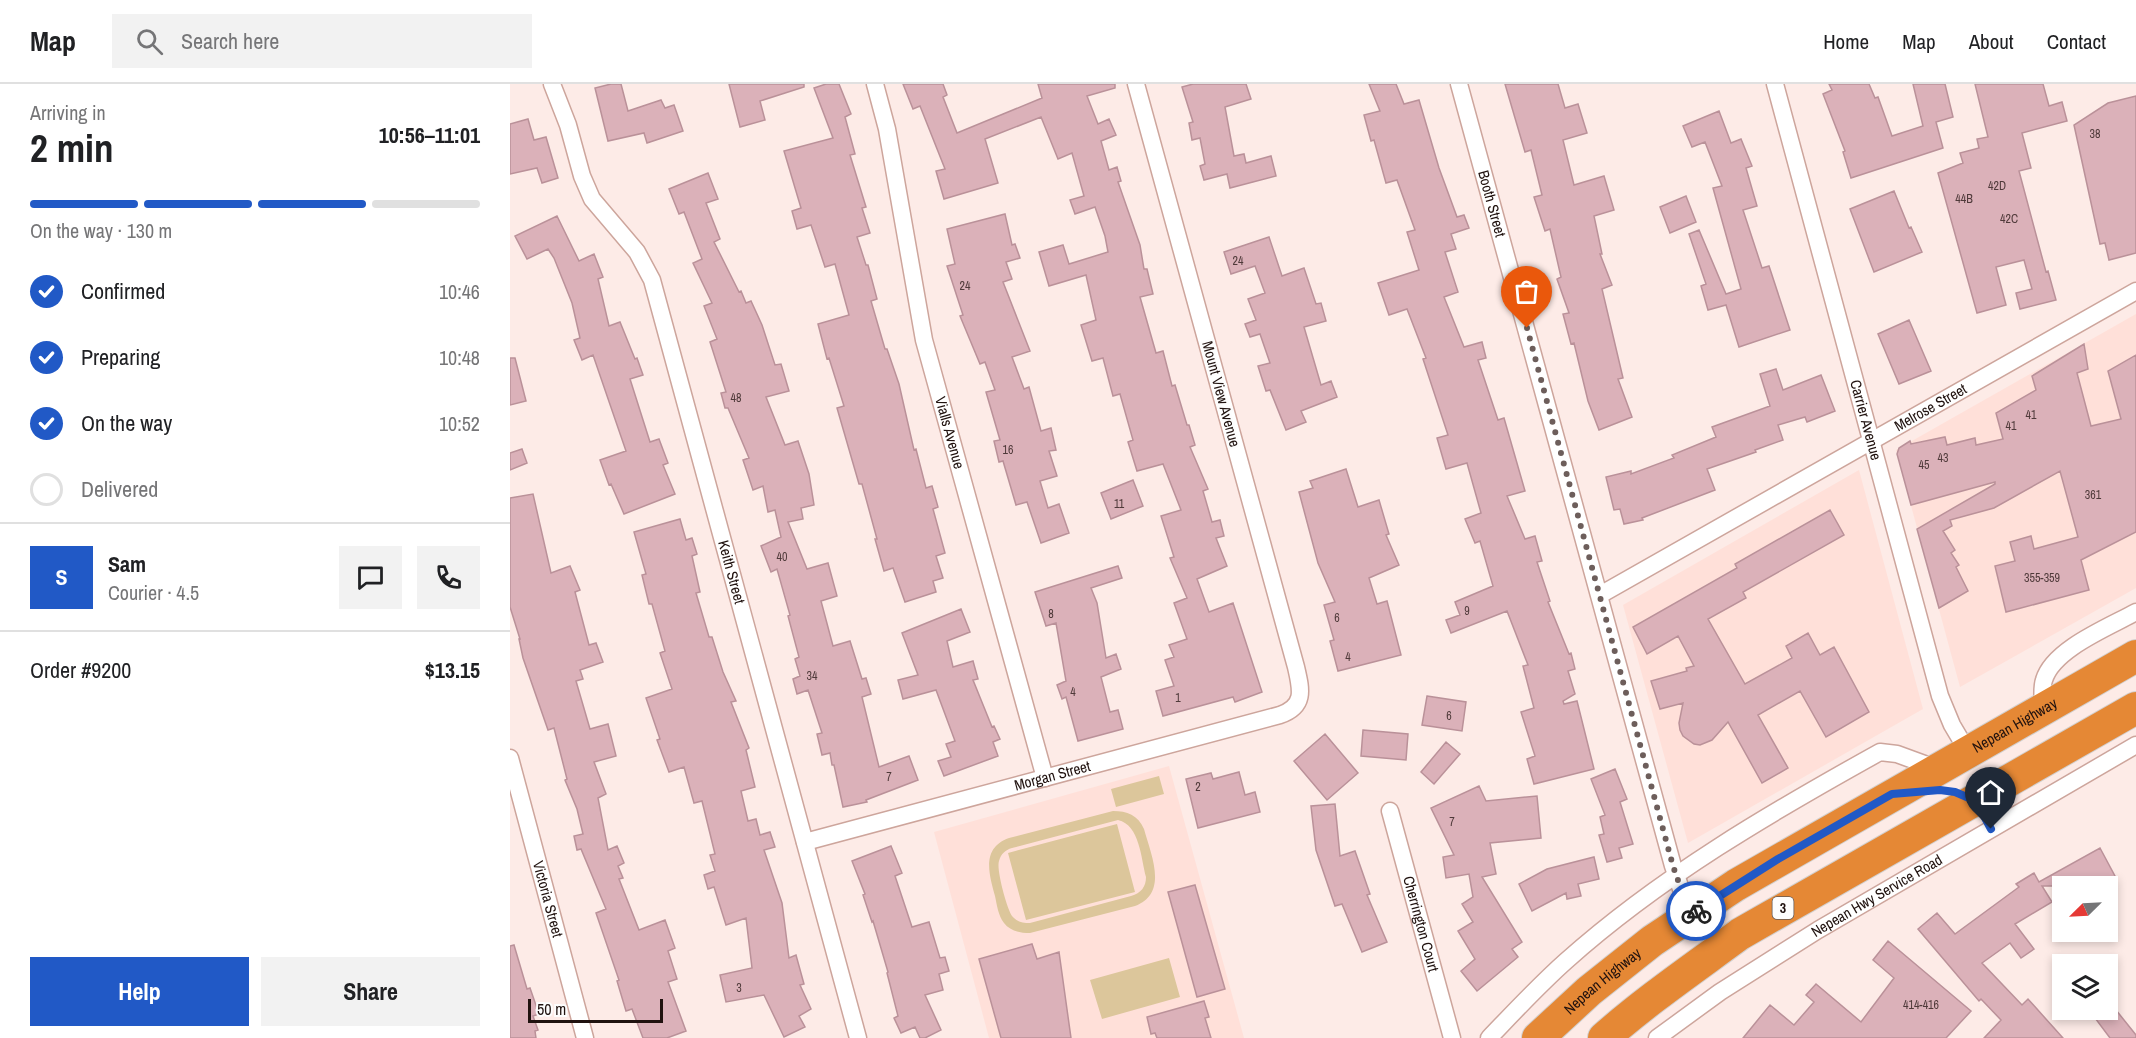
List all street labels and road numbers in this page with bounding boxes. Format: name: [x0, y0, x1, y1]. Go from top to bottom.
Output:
street label: Booth Street: [1473, 168, 1512, 240]
street label: Mount View Avenue: [1197, 339, 1246, 449]
street label: Carrier Avenue: [1845, 377, 1887, 463]
street label: Melrose Street: [1890, 378, 1971, 436]
street label: Vialls Avenue: [930, 394, 970, 471]
street label: Keith Street: [713, 538, 751, 607]
street label: Nepean Highway: [1968, 692, 2061, 758]
street label: Morgan Street: [1012, 755, 1093, 796]
street label: Nepean Hwy Service Road: [1807, 849, 1946, 942]
street label: Victoria Street: [528, 858, 569, 940]
street label: Cherrington Court: [1398, 873, 1445, 975]
road number: 3: [1772, 897, 1794, 919]
street label: Nepean Highway: [1559, 942, 1646, 1019]

